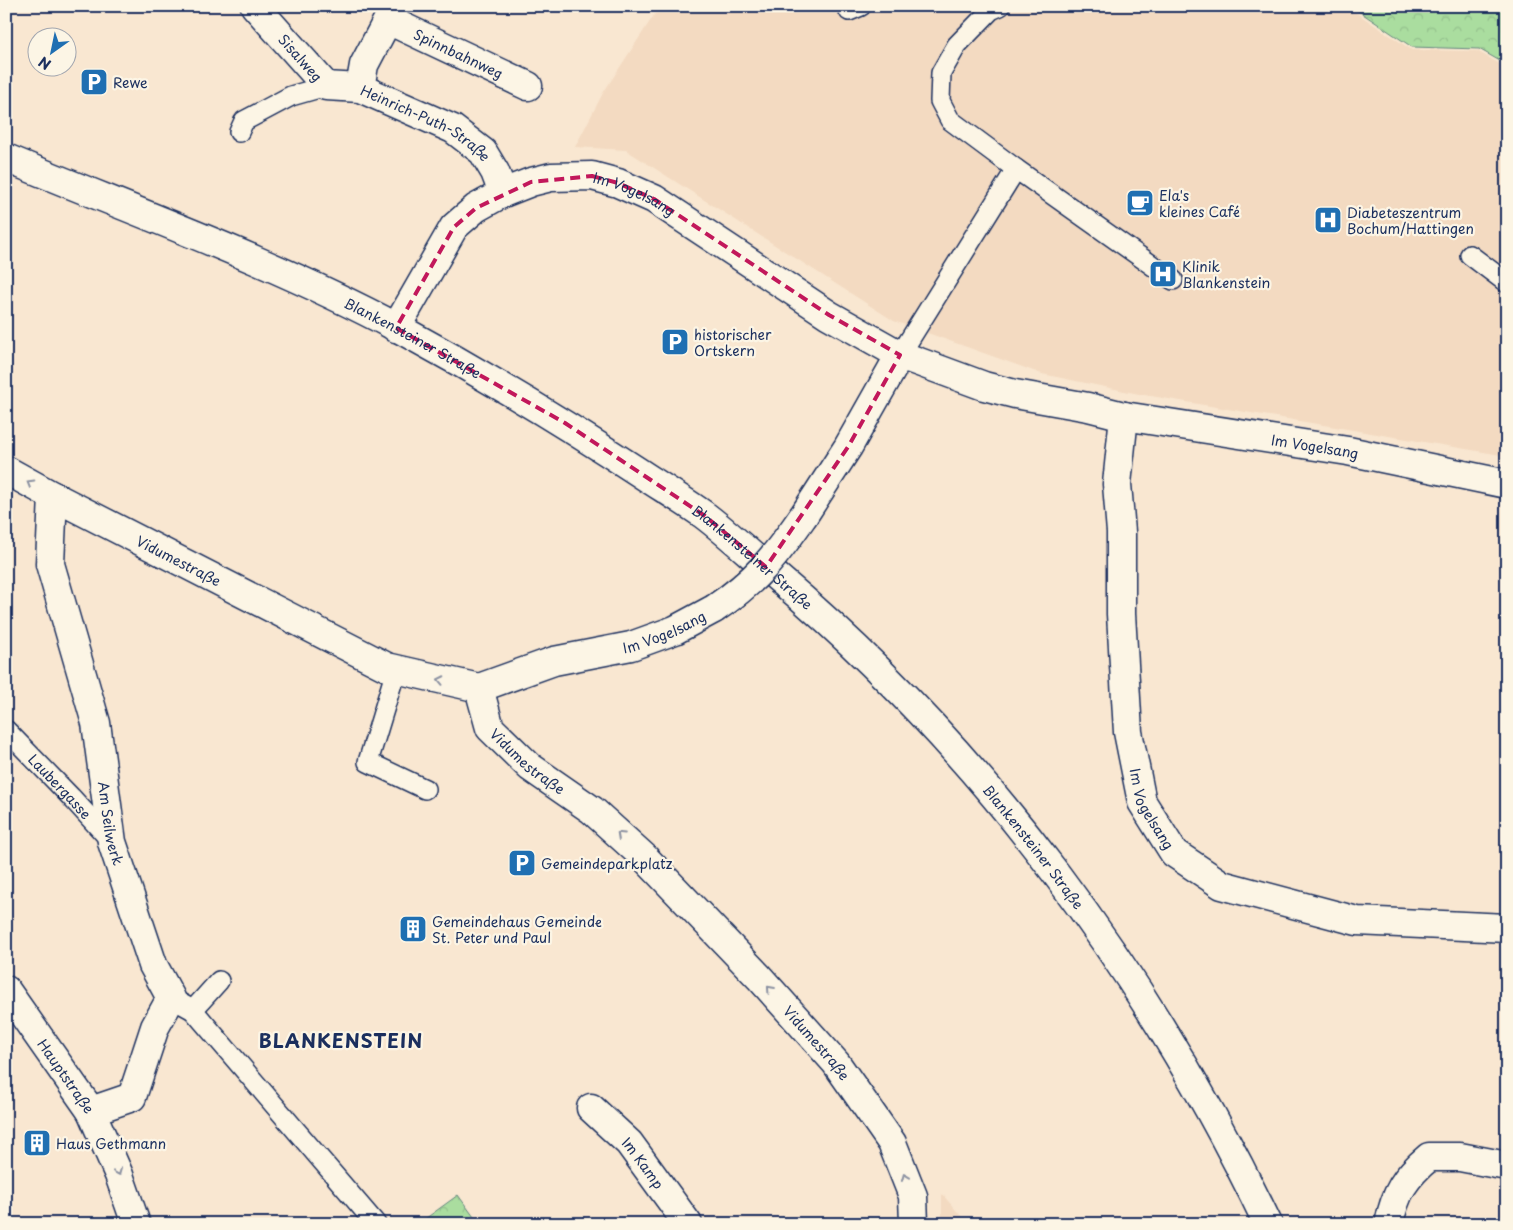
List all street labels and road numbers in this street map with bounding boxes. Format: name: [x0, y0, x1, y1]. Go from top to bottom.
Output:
street label: Spinnbahnweg: [410, 23, 507, 83]
street label: Sisalweg: [274, 29, 328, 86]
street label: Heinrich-Puth-Straße: [357, 79, 496, 165]
street label: Im Vogelsang: [591, 166, 680, 221]
street label: Blankensteiner Straße: [341, 292, 485, 383]
street label: Im Vogelsang: [1270, 429, 1361, 463]
street label: Blankensteiner Straße: [688, 499, 818, 614]
street label: Vidumestraße: [133, 530, 225, 591]
street label: Im Vogelsang: [621, 605, 709, 658]
street label: Vidumestraße: [485, 723, 570, 799]
street label: Laubergasse: [24, 749, 96, 823]
street label: Im Vogelsang: [1125, 766, 1180, 853]
street label: Am Seilwerk: [93, 780, 130, 868]
street label: Blankensteiner Straße: [978, 780, 1089, 913]
street label: Vidumestraße: [779, 1001, 855, 1084]
street label: Hauptstraße: [33, 1034, 100, 1117]
street label: Im Kamp: [618, 1132, 669, 1193]

